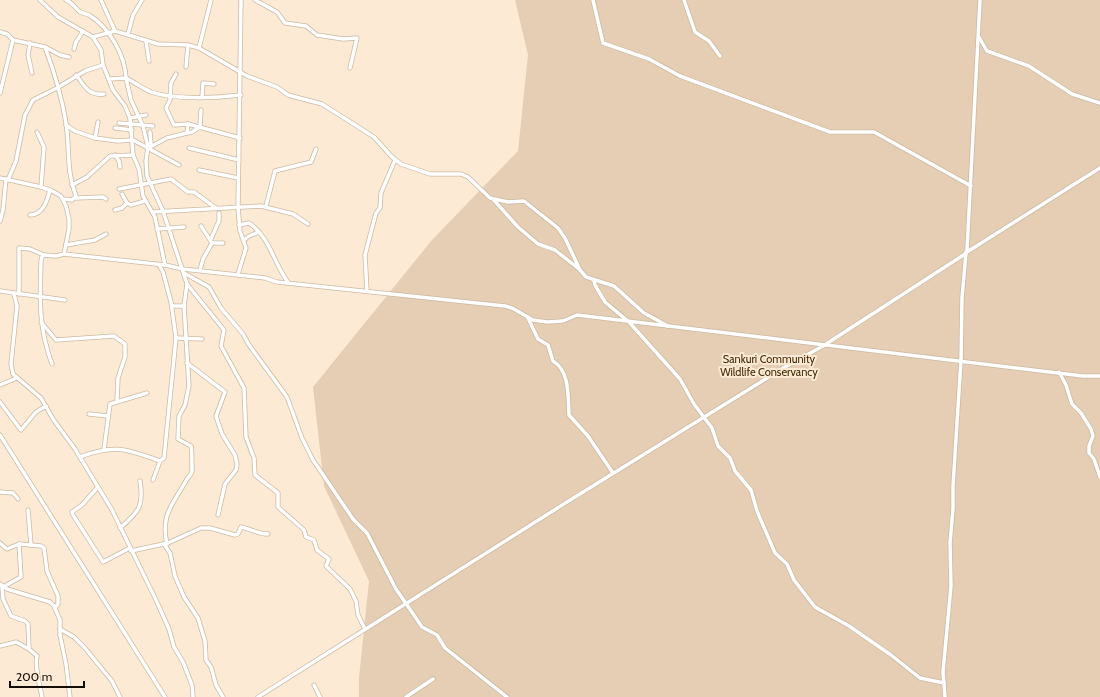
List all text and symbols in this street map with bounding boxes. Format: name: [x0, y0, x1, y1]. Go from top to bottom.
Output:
park label: Sankuri Community Wildlife Conservancy: [720, 352, 818, 379]
scale bar: [10, 663, 84, 689]
text: 200 m: [16, 669, 52, 684]

